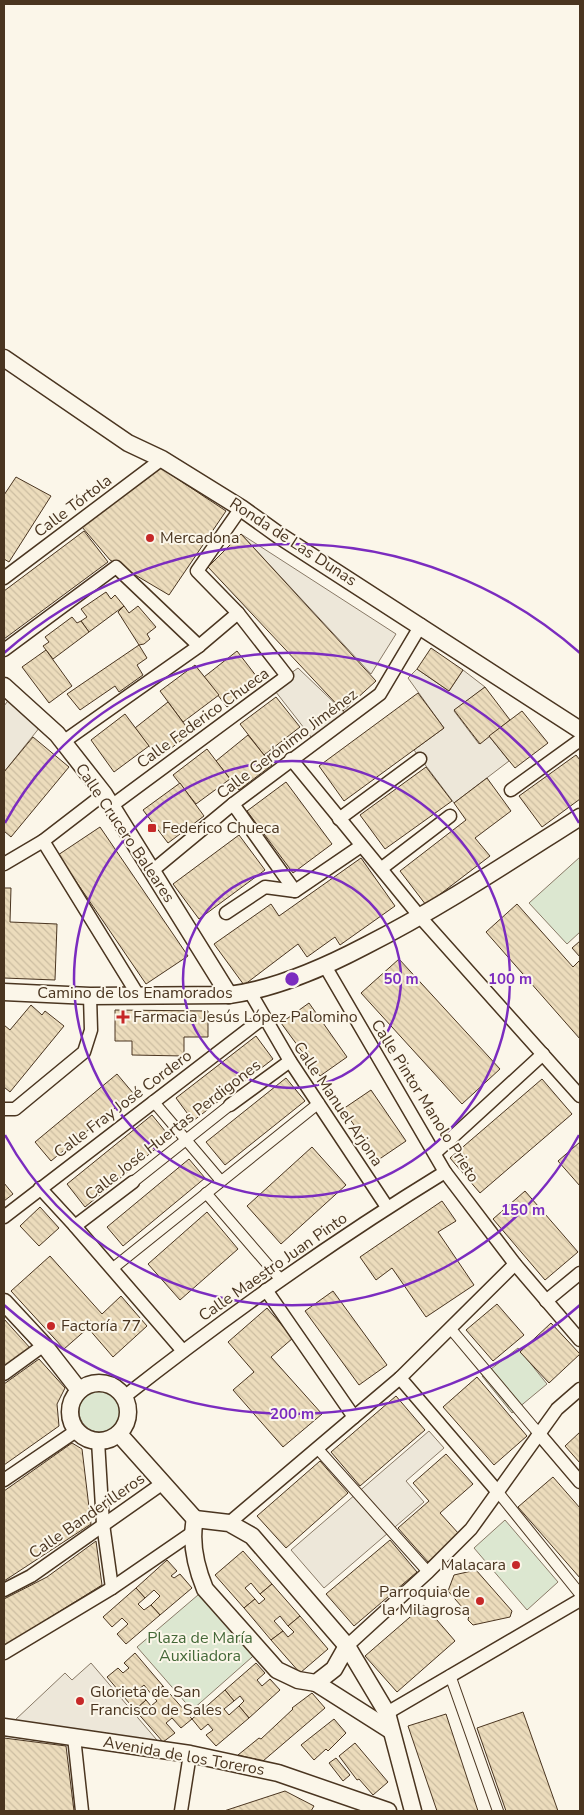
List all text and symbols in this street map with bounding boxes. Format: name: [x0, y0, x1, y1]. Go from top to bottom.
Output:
street label: Calle Tórtola: [30, 470, 116, 542]
street label: Ronda de Las Dunas: [225, 493, 361, 591]
place label: Mercadona: [160, 527, 239, 549]
marker: Mercadona: [144, 532, 156, 544]
street label: Calle Federico Chueca: [132, 662, 274, 774]
street label: Calle Gerónimo Jiménez: [212, 684, 362, 804]
street label: Calle Crucero Baleares: [70, 759, 180, 907]
place label: Federico Chueca: [162, 817, 280, 839]
marker: Federico Chueca: [146, 822, 158, 834]
text: 50 m: [383, 969, 419, 989]
text: 100 m: [488, 969, 532, 989]
centre of rings: [283, 970, 301, 988]
street label: Camino de los Enamorados: [37, 982, 233, 1004]
place label: Farmacia Jesús López Palomino: [133, 1006, 358, 1028]
marker: Farmacia Jesús López Palomino: [117, 1011, 129, 1023]
street label: Calle Pintor Manolo Prieto: [366, 1015, 484, 1187]
street label: Calle Manuel Arjona: [288, 1037, 388, 1171]
street label: Calle Fray José Cordero: [49, 1045, 197, 1163]
street label: Calle José Huertas Perdigones: [80, 1054, 266, 1206]
text: 150 m: [501, 1200, 545, 1220]
street label: Calle Maestro Juan Pinto: [194, 1207, 352, 1327]
place label: Factoría 77: [61, 1315, 141, 1337]
marker: Factoría 77: [45, 1320, 57, 1332]
text: 200 m: [270, 1404, 314, 1424]
street label: Calle Banderilleros: [25, 1468, 149, 1564]
place label: Malacara: [441, 1554, 506, 1576]
marker: Malacara: [510, 1559, 522, 1571]
place label: Parroquia de la Milagrosa: [379, 1581, 470, 1621]
marker: Parroquia de la Milagrosa: [474, 1595, 486, 1607]
park label: Plaza de María Auxiliadora: [147, 1627, 253, 1667]
place label: Glorieta de San Francisco de Sales: [90, 1681, 222, 1721]
marker: Glorieta de San Francisco de Sales: [74, 1695, 86, 1707]
street label: Avenida de los Toreros: [102, 1731, 266, 1781]

